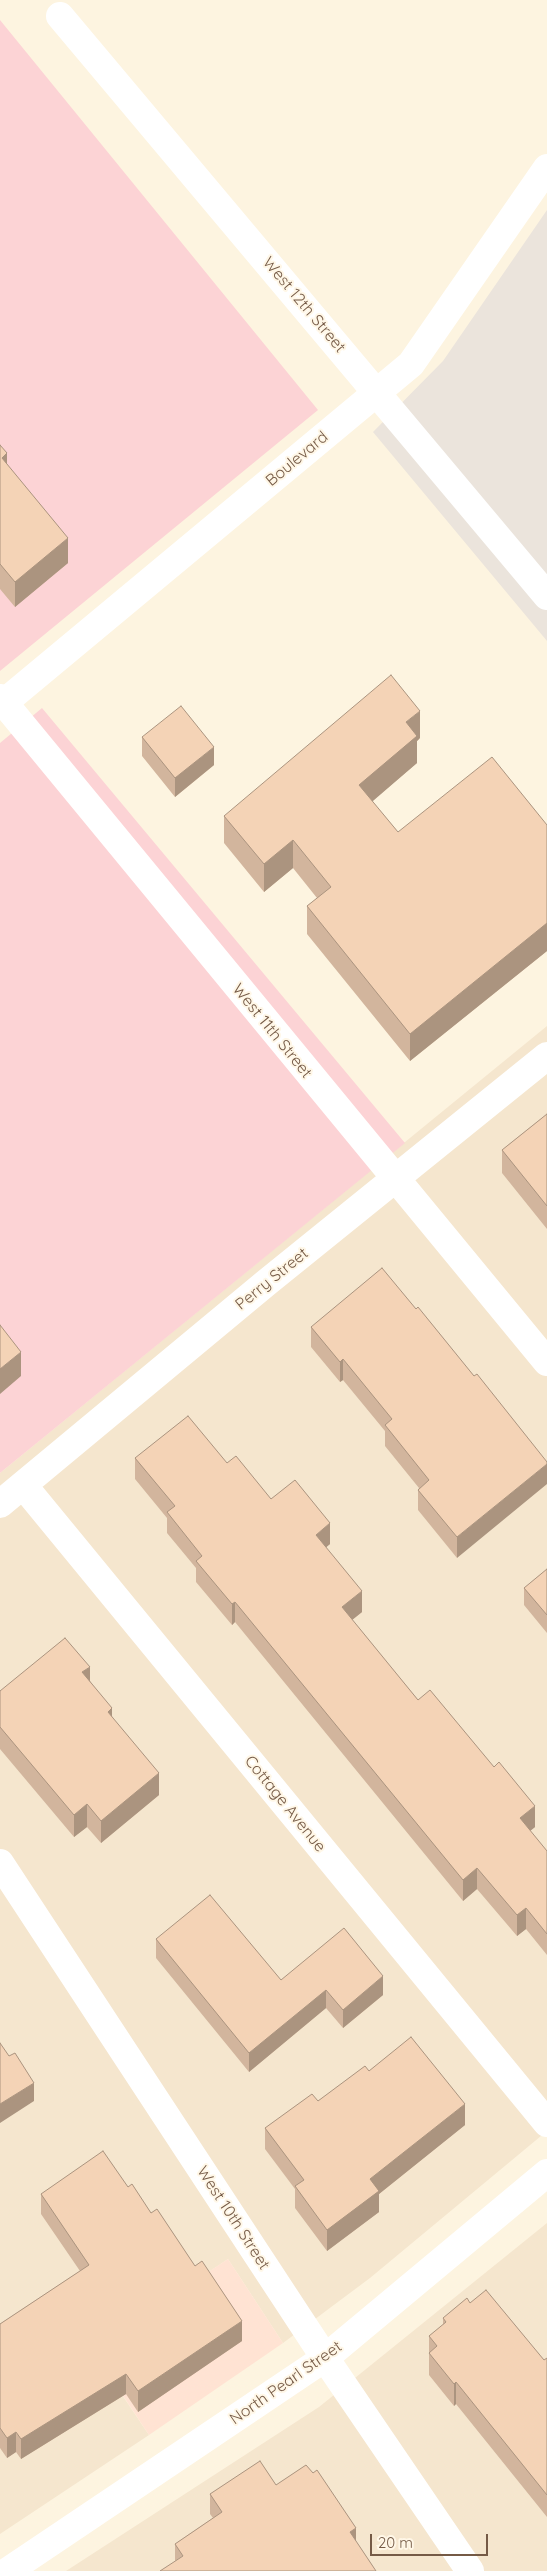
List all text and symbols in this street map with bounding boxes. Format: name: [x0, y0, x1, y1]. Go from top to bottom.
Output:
street label: West 12th Street: [258, 253, 350, 357]
street label: Boulevard: [262, 427, 332, 491]
street label: West 11th Street: [228, 980, 316, 1082]
street label: Perry Street: [232, 1244, 312, 1314]
street label: Cottage Avenue: [240, 1752, 330, 1856]
street label: West 10th Street: [192, 2163, 274, 2273]
street label: North Pearl Street: [226, 2337, 346, 2429]
scale bar: [372, 2524, 490, 2556]
text: 20 m: [378, 2533, 413, 2552]

